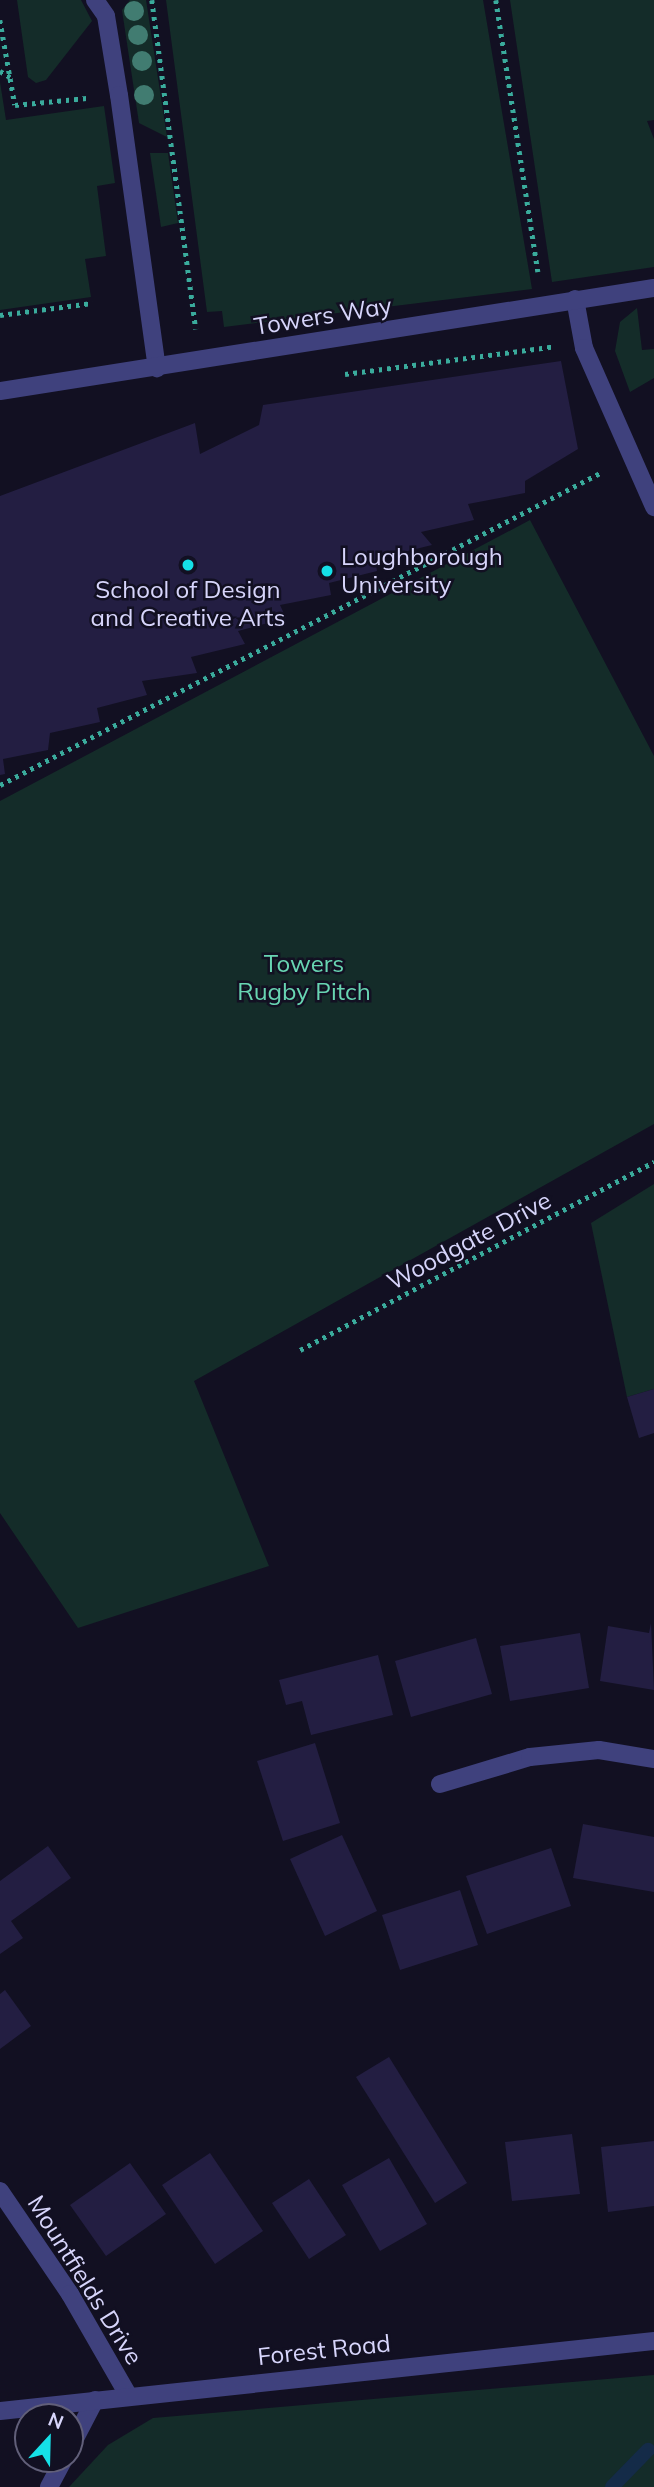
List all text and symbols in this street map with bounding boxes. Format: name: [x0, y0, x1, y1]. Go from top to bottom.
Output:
street label: Towers Way: [252, 291, 394, 341]
place label: Loughborough University: [341, 543, 503, 599]
marker: School of Design and Creative Arts: [180, 557, 196, 573]
marker: Loughborough University: [319, 563, 335, 579]
place label: School of Design and Creative Arts: [91, 576, 285, 632]
park label: Towers Rugby Pitch: [237, 950, 371, 1006]
street label: Woodgate Drive: [382, 1186, 556, 1296]
street label: Mountfields Drive: [21, 2190, 149, 2370]
street label: Forest Road: [256, 2329, 392, 2371]
north arrow: [14, 2403, 84, 2473]
text: N: [45, 2407, 67, 2434]

